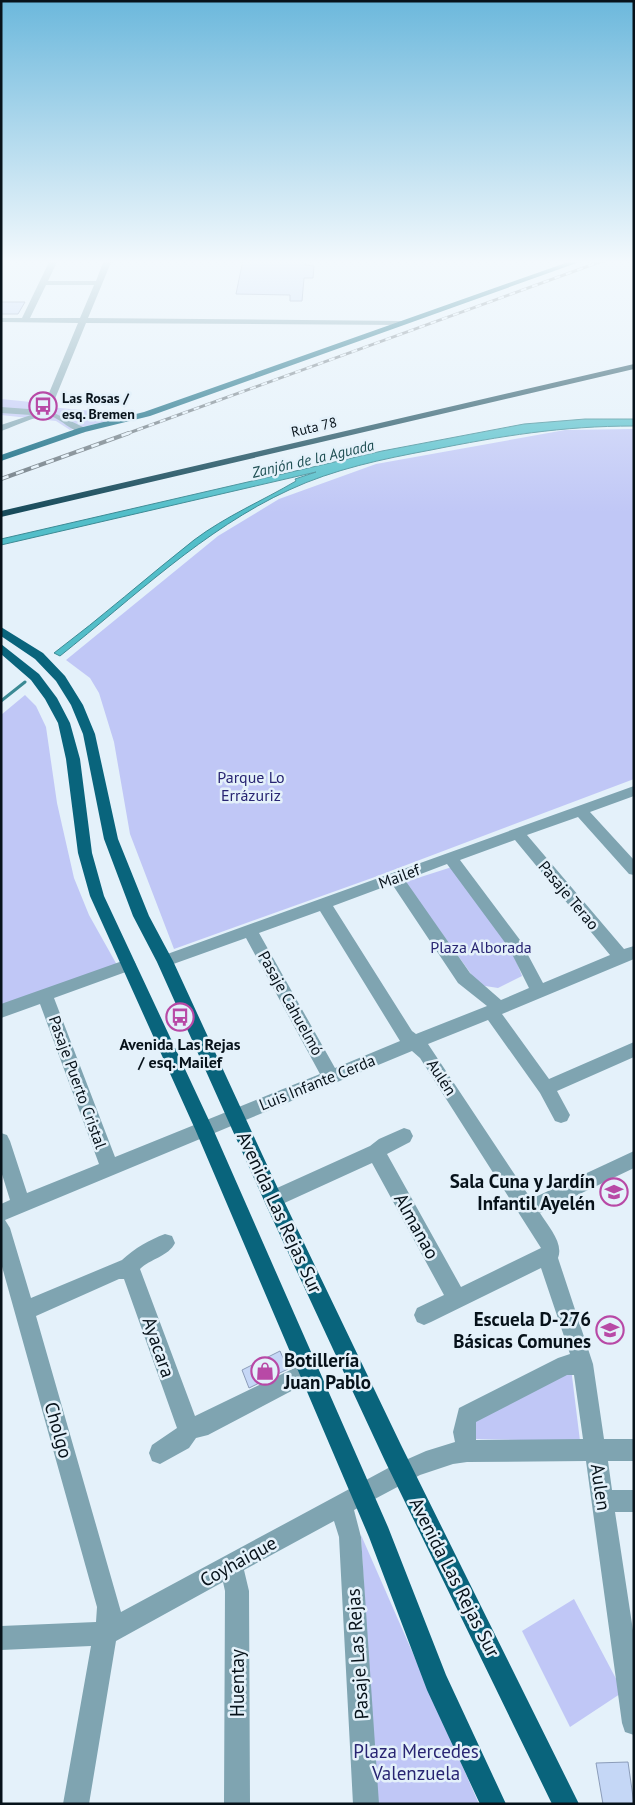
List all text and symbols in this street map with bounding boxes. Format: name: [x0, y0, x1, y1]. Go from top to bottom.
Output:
place label: Las Rosas / esq. Bremen: [62, 389, 135, 423]
bus stop icon: Las Rosas / esq. Bremen: [28, 391, 58, 421]
street label: Ruta 78: [289, 413, 339, 441]
water label: Zanjón de la Aguada: [249, 435, 377, 482]
park label: Parque Lo Errázuriz: [217, 767, 285, 805]
street label: Pasaje Terao: [534, 856, 604, 934]
street label: Mailef: [375, 859, 423, 893]
park label: Plaza Alborada: [430, 937, 532, 957]
street label: Pasaje Cahuelmó: [254, 947, 328, 1059]
bus stop icon: Avenida Las Rejas / esq. Mailef: [165, 1002, 195, 1032]
street label: Pasaje Puerto Cristal: [45, 1013, 111, 1152]
place label: Avenida Las Rejas / esq. Mailef: [119, 1034, 241, 1072]
street label: Luis Infante Cerda: [256, 1050, 378, 1114]
street label: Aulén: [423, 1055, 461, 1099]
street label: Avenida Las Rejas Sur: [232, 1127, 328, 1297]
place label: Sala Cuna y Jardín Infantil Ayelén: [450, 1169, 595, 1215]
school or university icon: Sala Cuna y Jardín Infantil Ayelén: [599, 1177, 629, 1207]
street label: Almanao: [389, 1189, 445, 1263]
place label: Escuela D-276 Básicas Comunes: [453, 1307, 591, 1353]
street label: Ayacara: [137, 1313, 181, 1381]
school or university icon: Escuela D-276 Básicas Comunes: [595, 1315, 625, 1345]
place label: Botillería Juan Pablo: [283, 1348, 371, 1394]
shop icon: Botillería Juan Pablo: [250, 1356, 280, 1386]
street label: Cholgo: [40, 1399, 78, 1461]
street label: Aulen: [586, 1462, 616, 1512]
street label: Avenida Las Rejas Sur: [404, 1493, 506, 1661]
street label: Coyhaique: [195, 1530, 281, 1592]
street label: Pasaje Las Rejas: [340, 1588, 374, 1720]
street label: Huentay: [225, 1649, 249, 1717]
park label: Plaza Mercedes Valenzuela: [353, 1739, 479, 1785]

